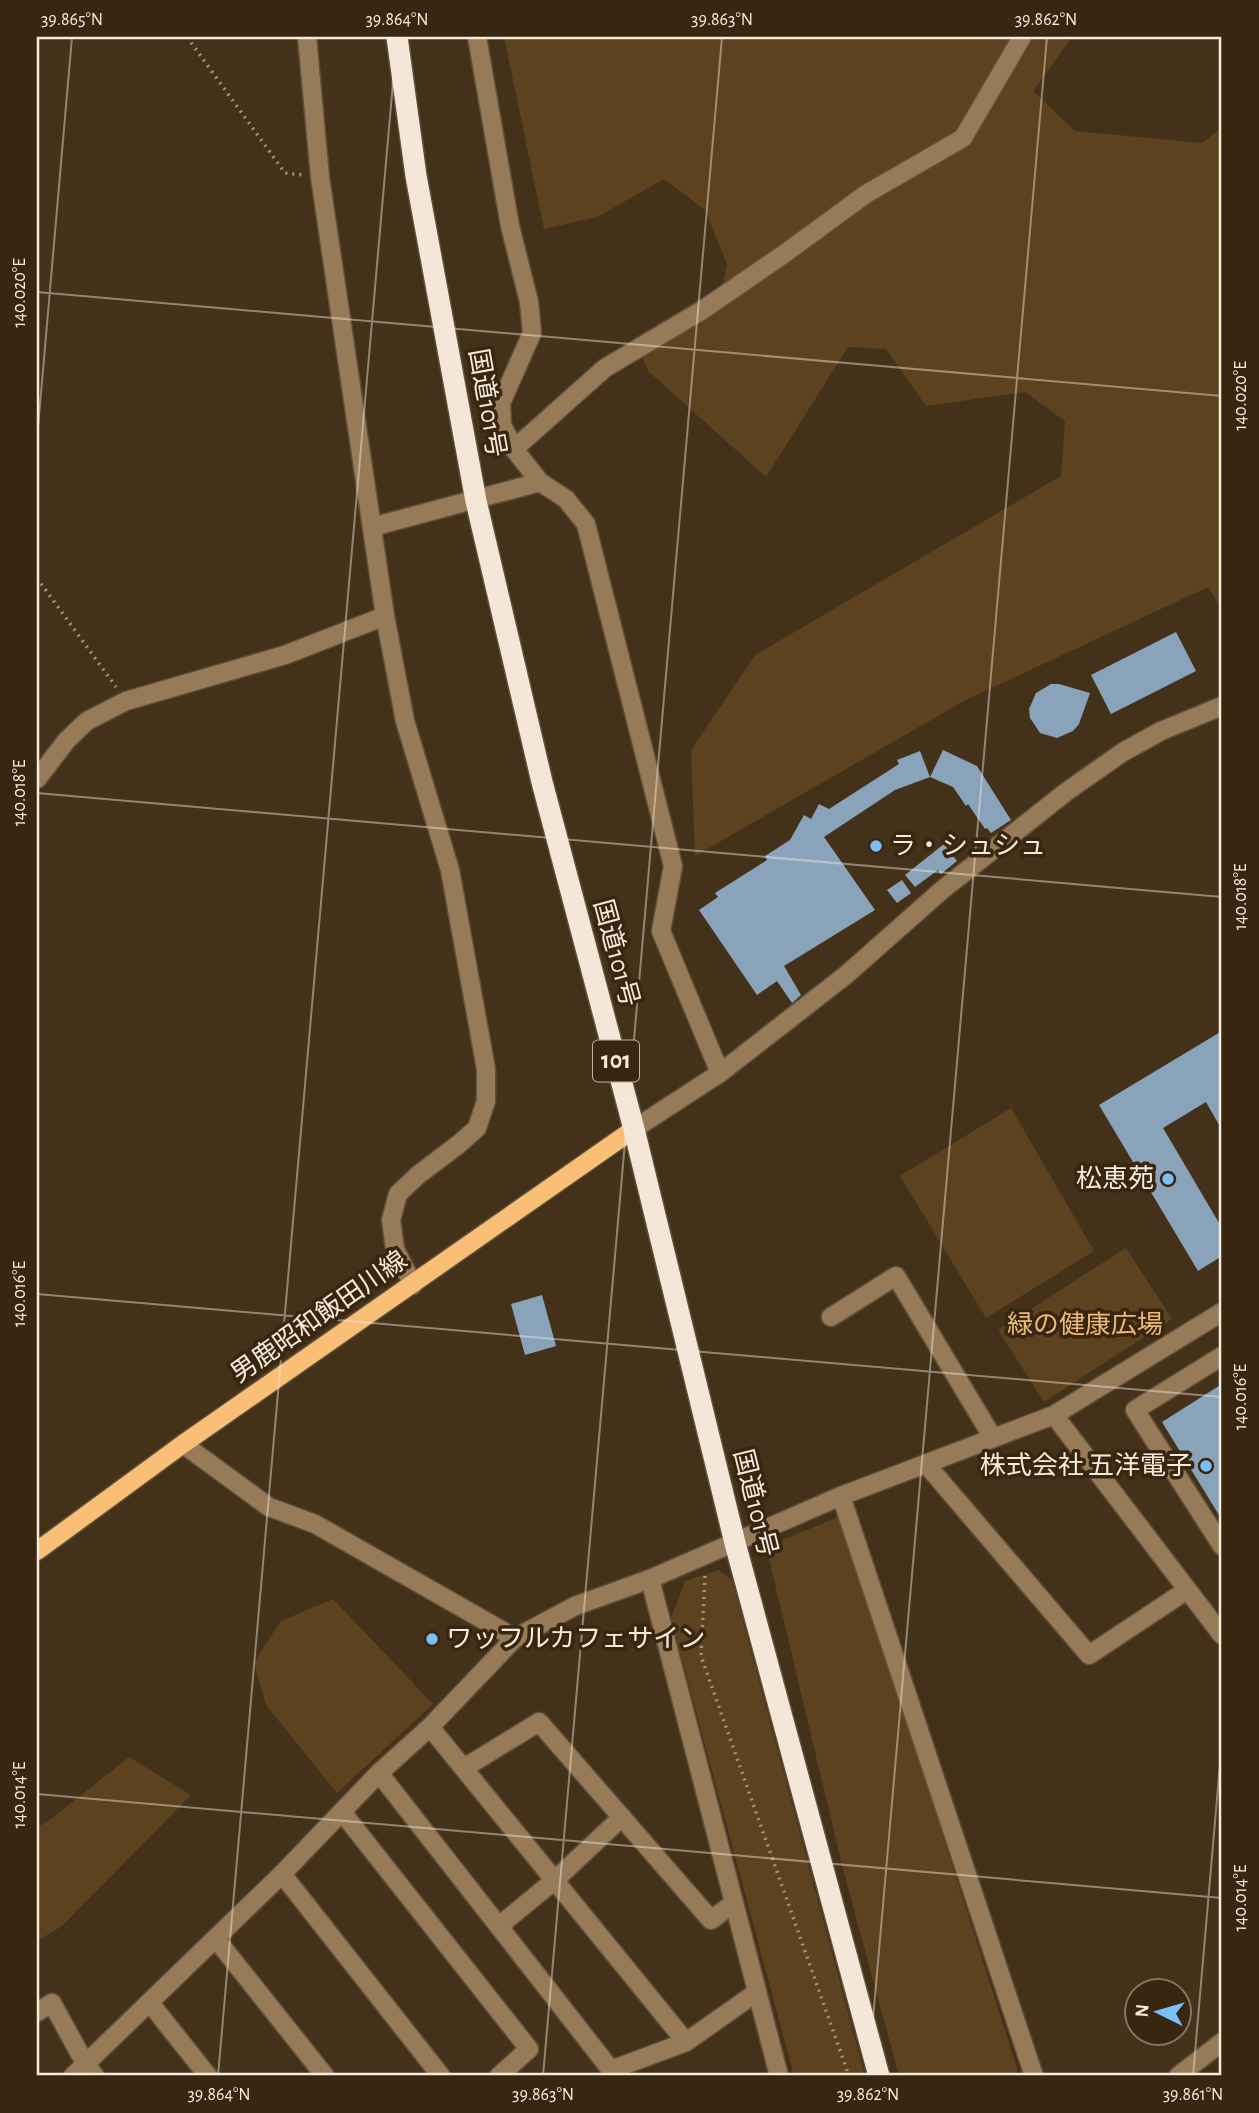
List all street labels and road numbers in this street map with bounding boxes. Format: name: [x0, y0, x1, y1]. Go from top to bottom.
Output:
street label: 国道101号: [465, 347, 510, 459]
street label: 国道101号: [589, 896, 644, 1009]
road number: 101: [593, 1041, 639, 1082]
street label: 男鹿昭和飯田川線: [226, 1246, 412, 1387]
street label: 国道101号: [729, 1446, 782, 1559]

